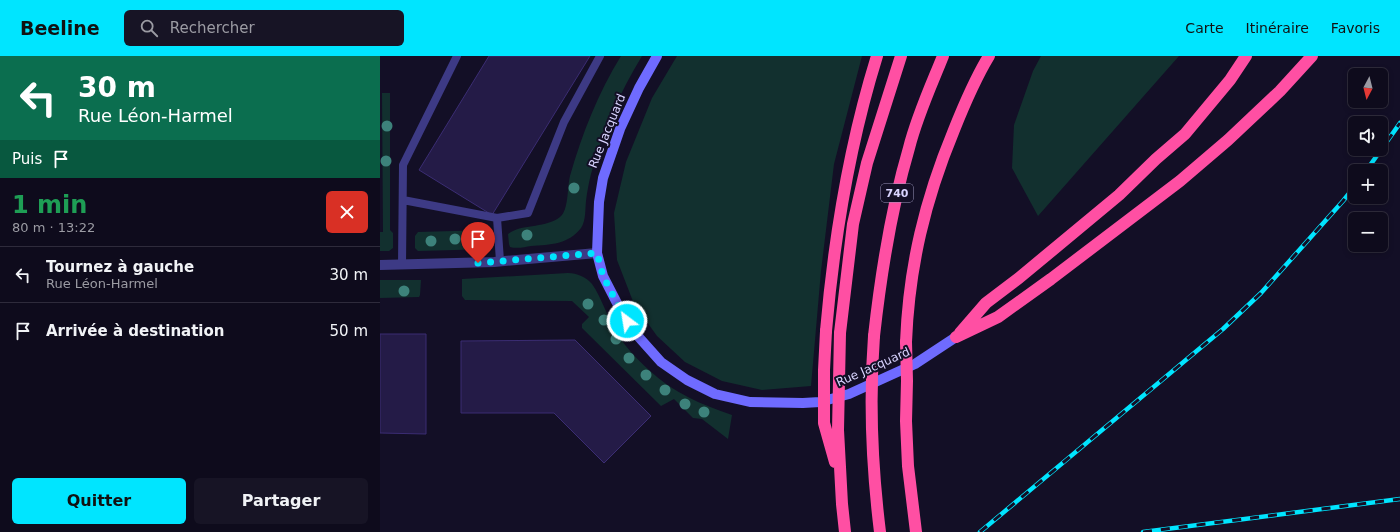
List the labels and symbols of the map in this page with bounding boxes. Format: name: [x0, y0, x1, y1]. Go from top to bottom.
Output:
north arrow: [1348, 68, 1388, 108]
street label: Rue Jacquard: [586, 92, 628, 170]
road number: 740: [881, 184, 913, 202]
pin: [461, 222, 495, 263]
position arrow: [606, 300, 648, 342]
street label: Rue Jacquard: [834, 345, 912, 389]

